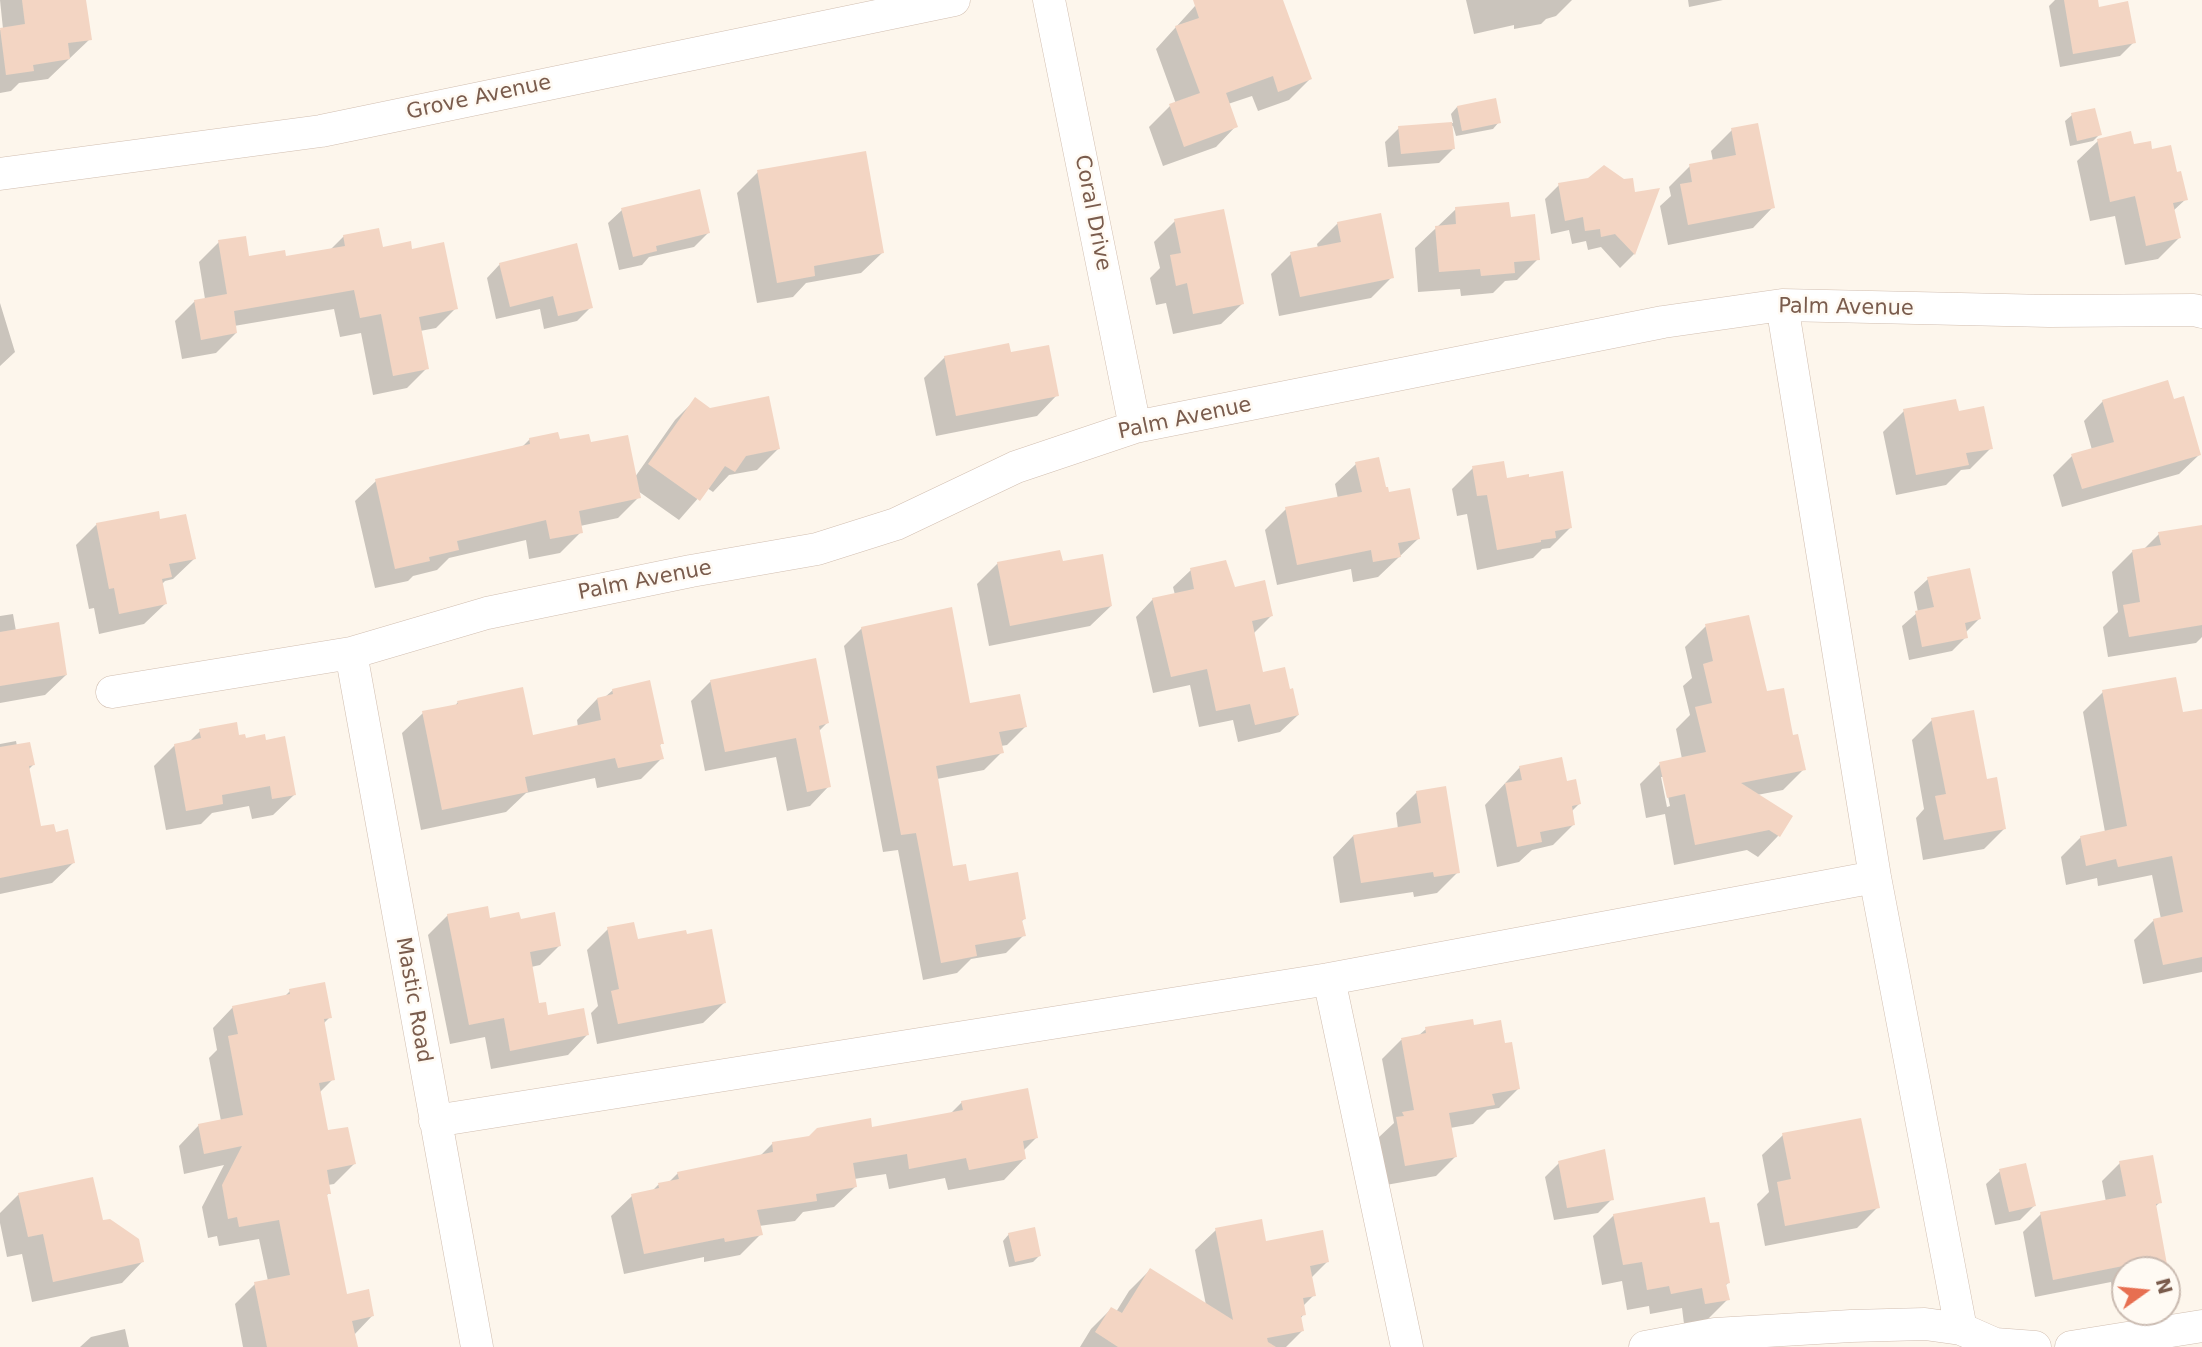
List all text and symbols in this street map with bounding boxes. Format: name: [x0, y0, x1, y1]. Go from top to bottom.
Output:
street label: Grove Avenue: [404, 70, 554, 126]
street label: Coral Drive: [1068, 153, 1116, 273]
street label: Palm Avenue: [1778, 294, 1914, 322]
street label: Palm Avenue: [1116, 393, 1254, 445]
street label: Palm Avenue: [576, 556, 714, 606]
street label: Mastic Road: [390, 935, 436, 1065]
north arrow: [2111, 1256, 2181, 1326]
text: N: [2152, 1276, 2177, 1297]

